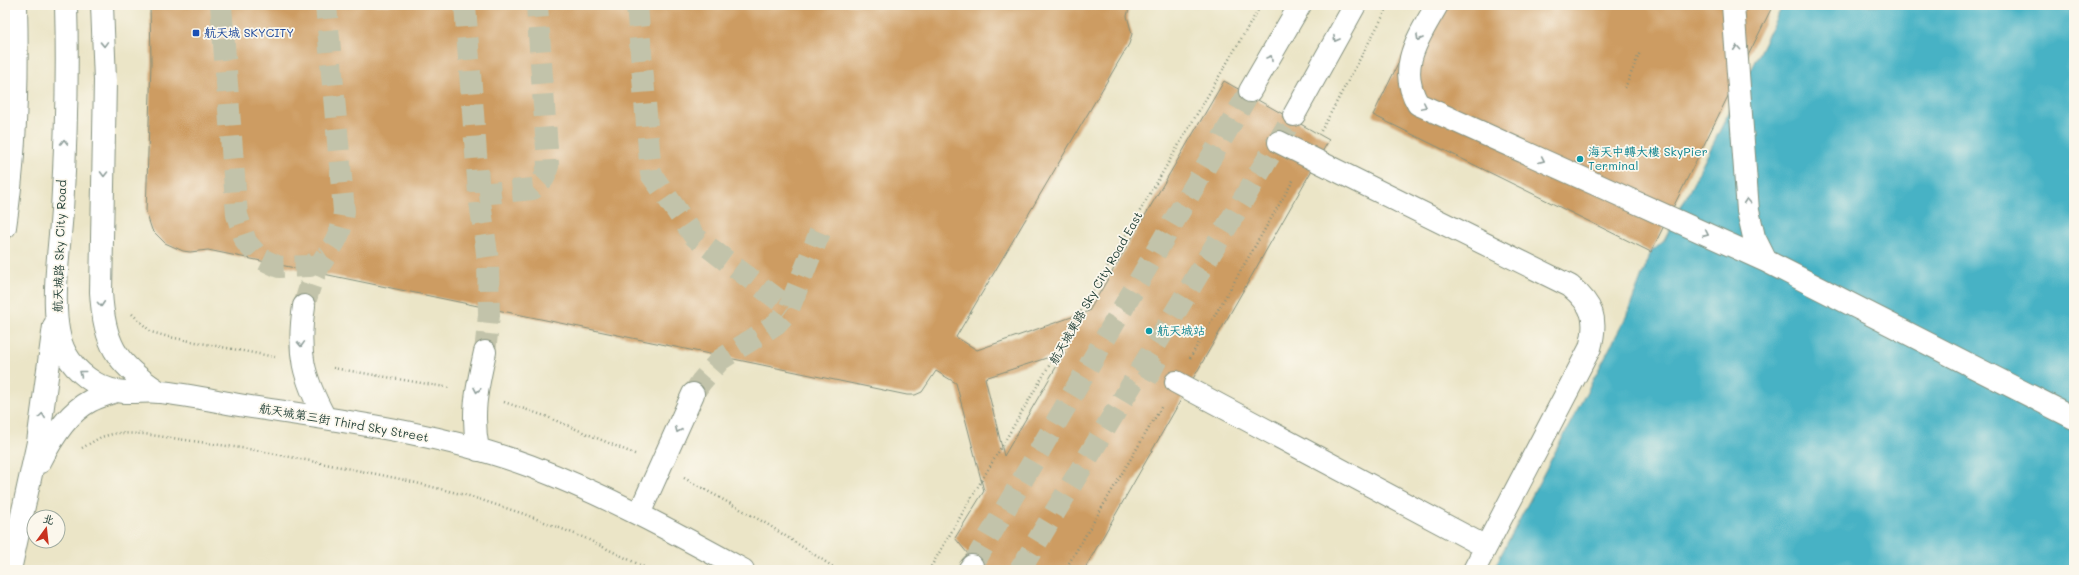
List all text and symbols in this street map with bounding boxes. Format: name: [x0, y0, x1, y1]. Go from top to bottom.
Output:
place label: 航天城 SKYCITY: [204, 24, 294, 40]
marker: 航天城 SKYCITY: [191, 28, 201, 38]
one-way arrow: [1416, 34, 1424, 41]
one-way arrow: [1333, 35, 1341, 42]
one-way arrow: [99, 41, 108, 47]
one-way arrow: [1732, 45, 1741, 51]
one-way arrow: [1265, 55, 1272, 62]
one-way arrow: [1420, 101, 1427, 109]
one-way arrow: [60, 139, 68, 145]
place label: 海天中轉大樓 SkyPier Terminal: [1588, 143, 1708, 173]
marker: 海天中轉大樓 SkyPier Terminal: [1575, 154, 1585, 164]
one-way arrow: [1538, 155, 1546, 163]
one-way arrow: [100, 171, 108, 177]
street label: 航天城路 Sky City Road: [49, 179, 69, 313]
one-way arrow: [1743, 198, 1752, 204]
street label: 航天城東路 Sky City Road East: [1045, 208, 1146, 367]
one-way arrow: [1701, 229, 1709, 237]
one-way arrow: [97, 301, 106, 307]
place label: 航天城站: [1157, 322, 1205, 338]
marker: 航天城站: [1144, 326, 1154, 336]
one-way arrow: [297, 341, 305, 347]
one-way arrow: [80, 371, 87, 378]
one-way arrow: [473, 387, 481, 393]
street label: 航天城第三街 Third Sky Street: [258, 399, 430, 445]
one-way arrow: [37, 413, 46, 419]
one-way arrow: [674, 426, 682, 433]
north arrow: [26, 509, 66, 549]
text: 北: [41, 510, 56, 528]

